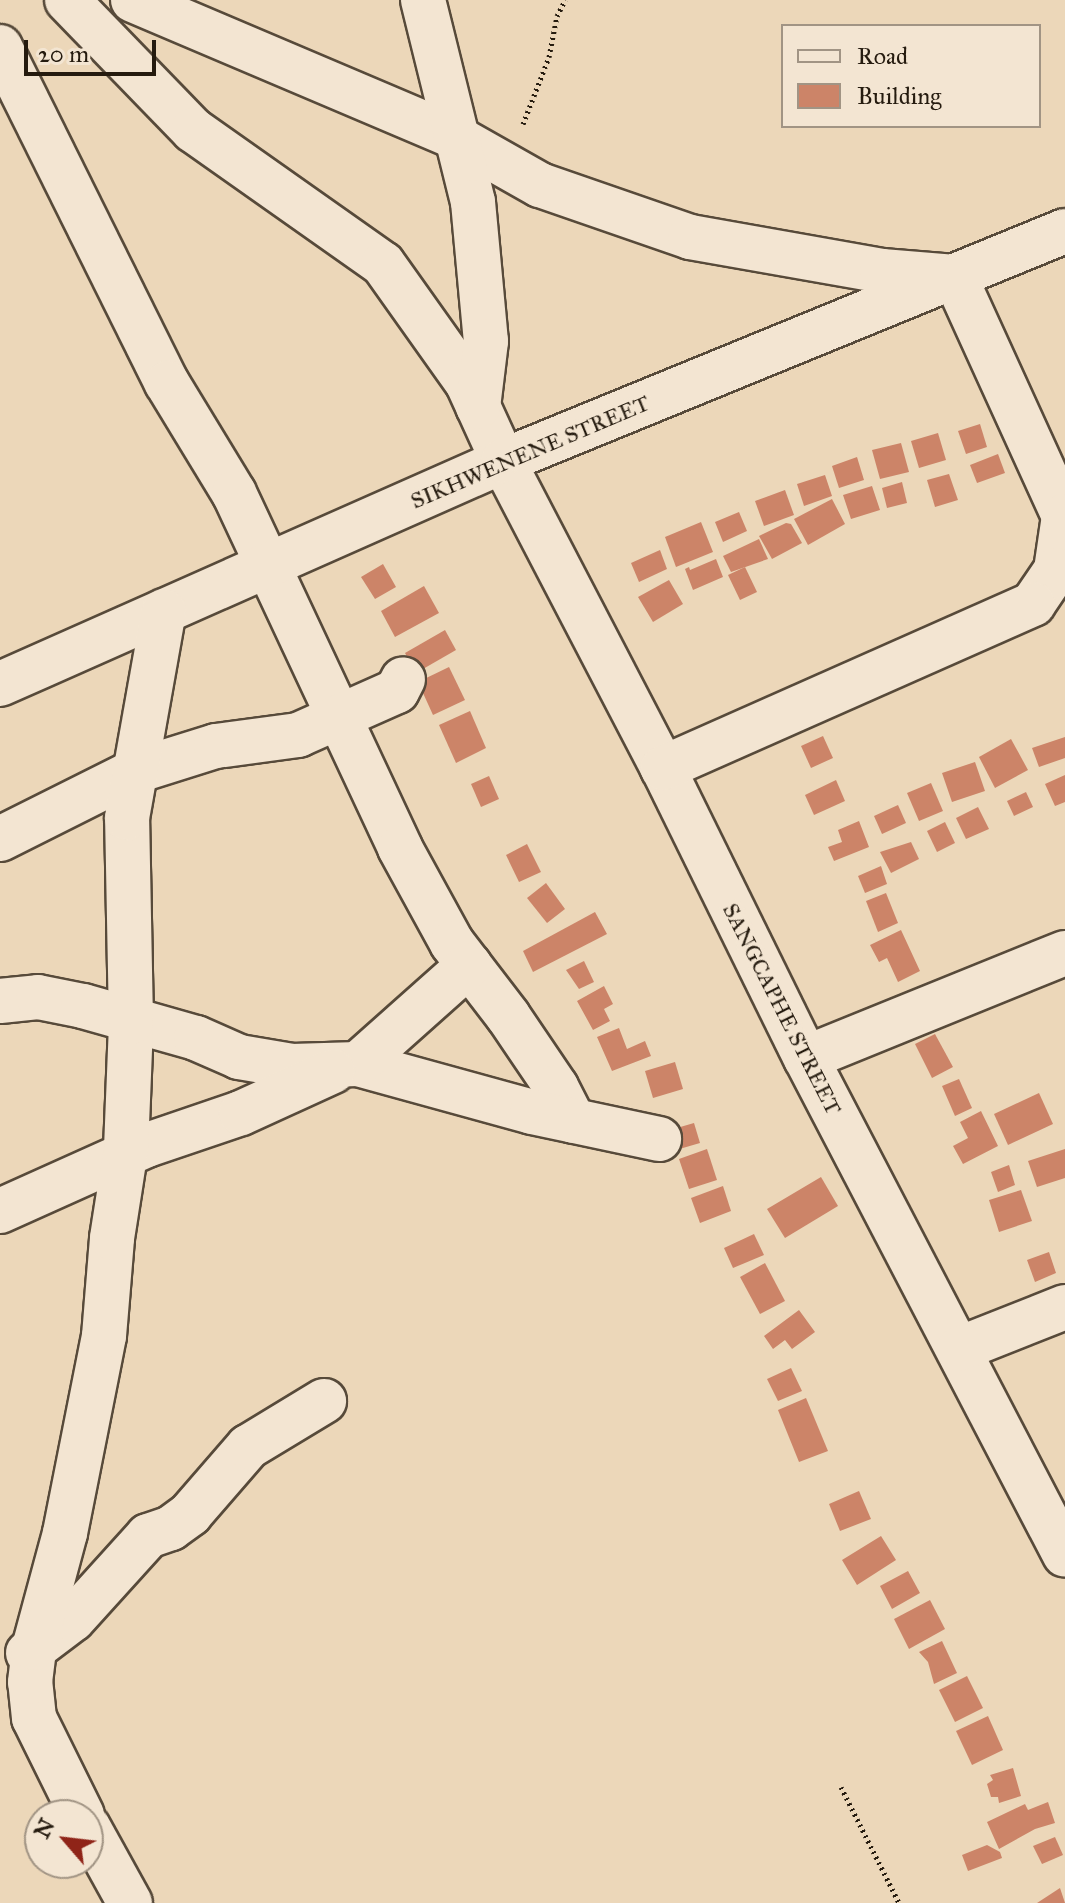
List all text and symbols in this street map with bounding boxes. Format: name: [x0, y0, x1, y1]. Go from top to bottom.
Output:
scale bar: [28, 24, 160, 74]
legend: [781, 24, 1041, 128]
text: 20 m: [38, 39, 89, 69]
text: Road: [857, 41, 908, 71]
text: Building: [857, 81, 942, 111]
street label: SIKHWENENE STREET: [407, 390, 653, 514]
street label: SANGCAPHE STREET: [717, 899, 847, 1119]
north arrow: [24, 1799, 104, 1879]
text: N: [28, 1814, 60, 1843]

